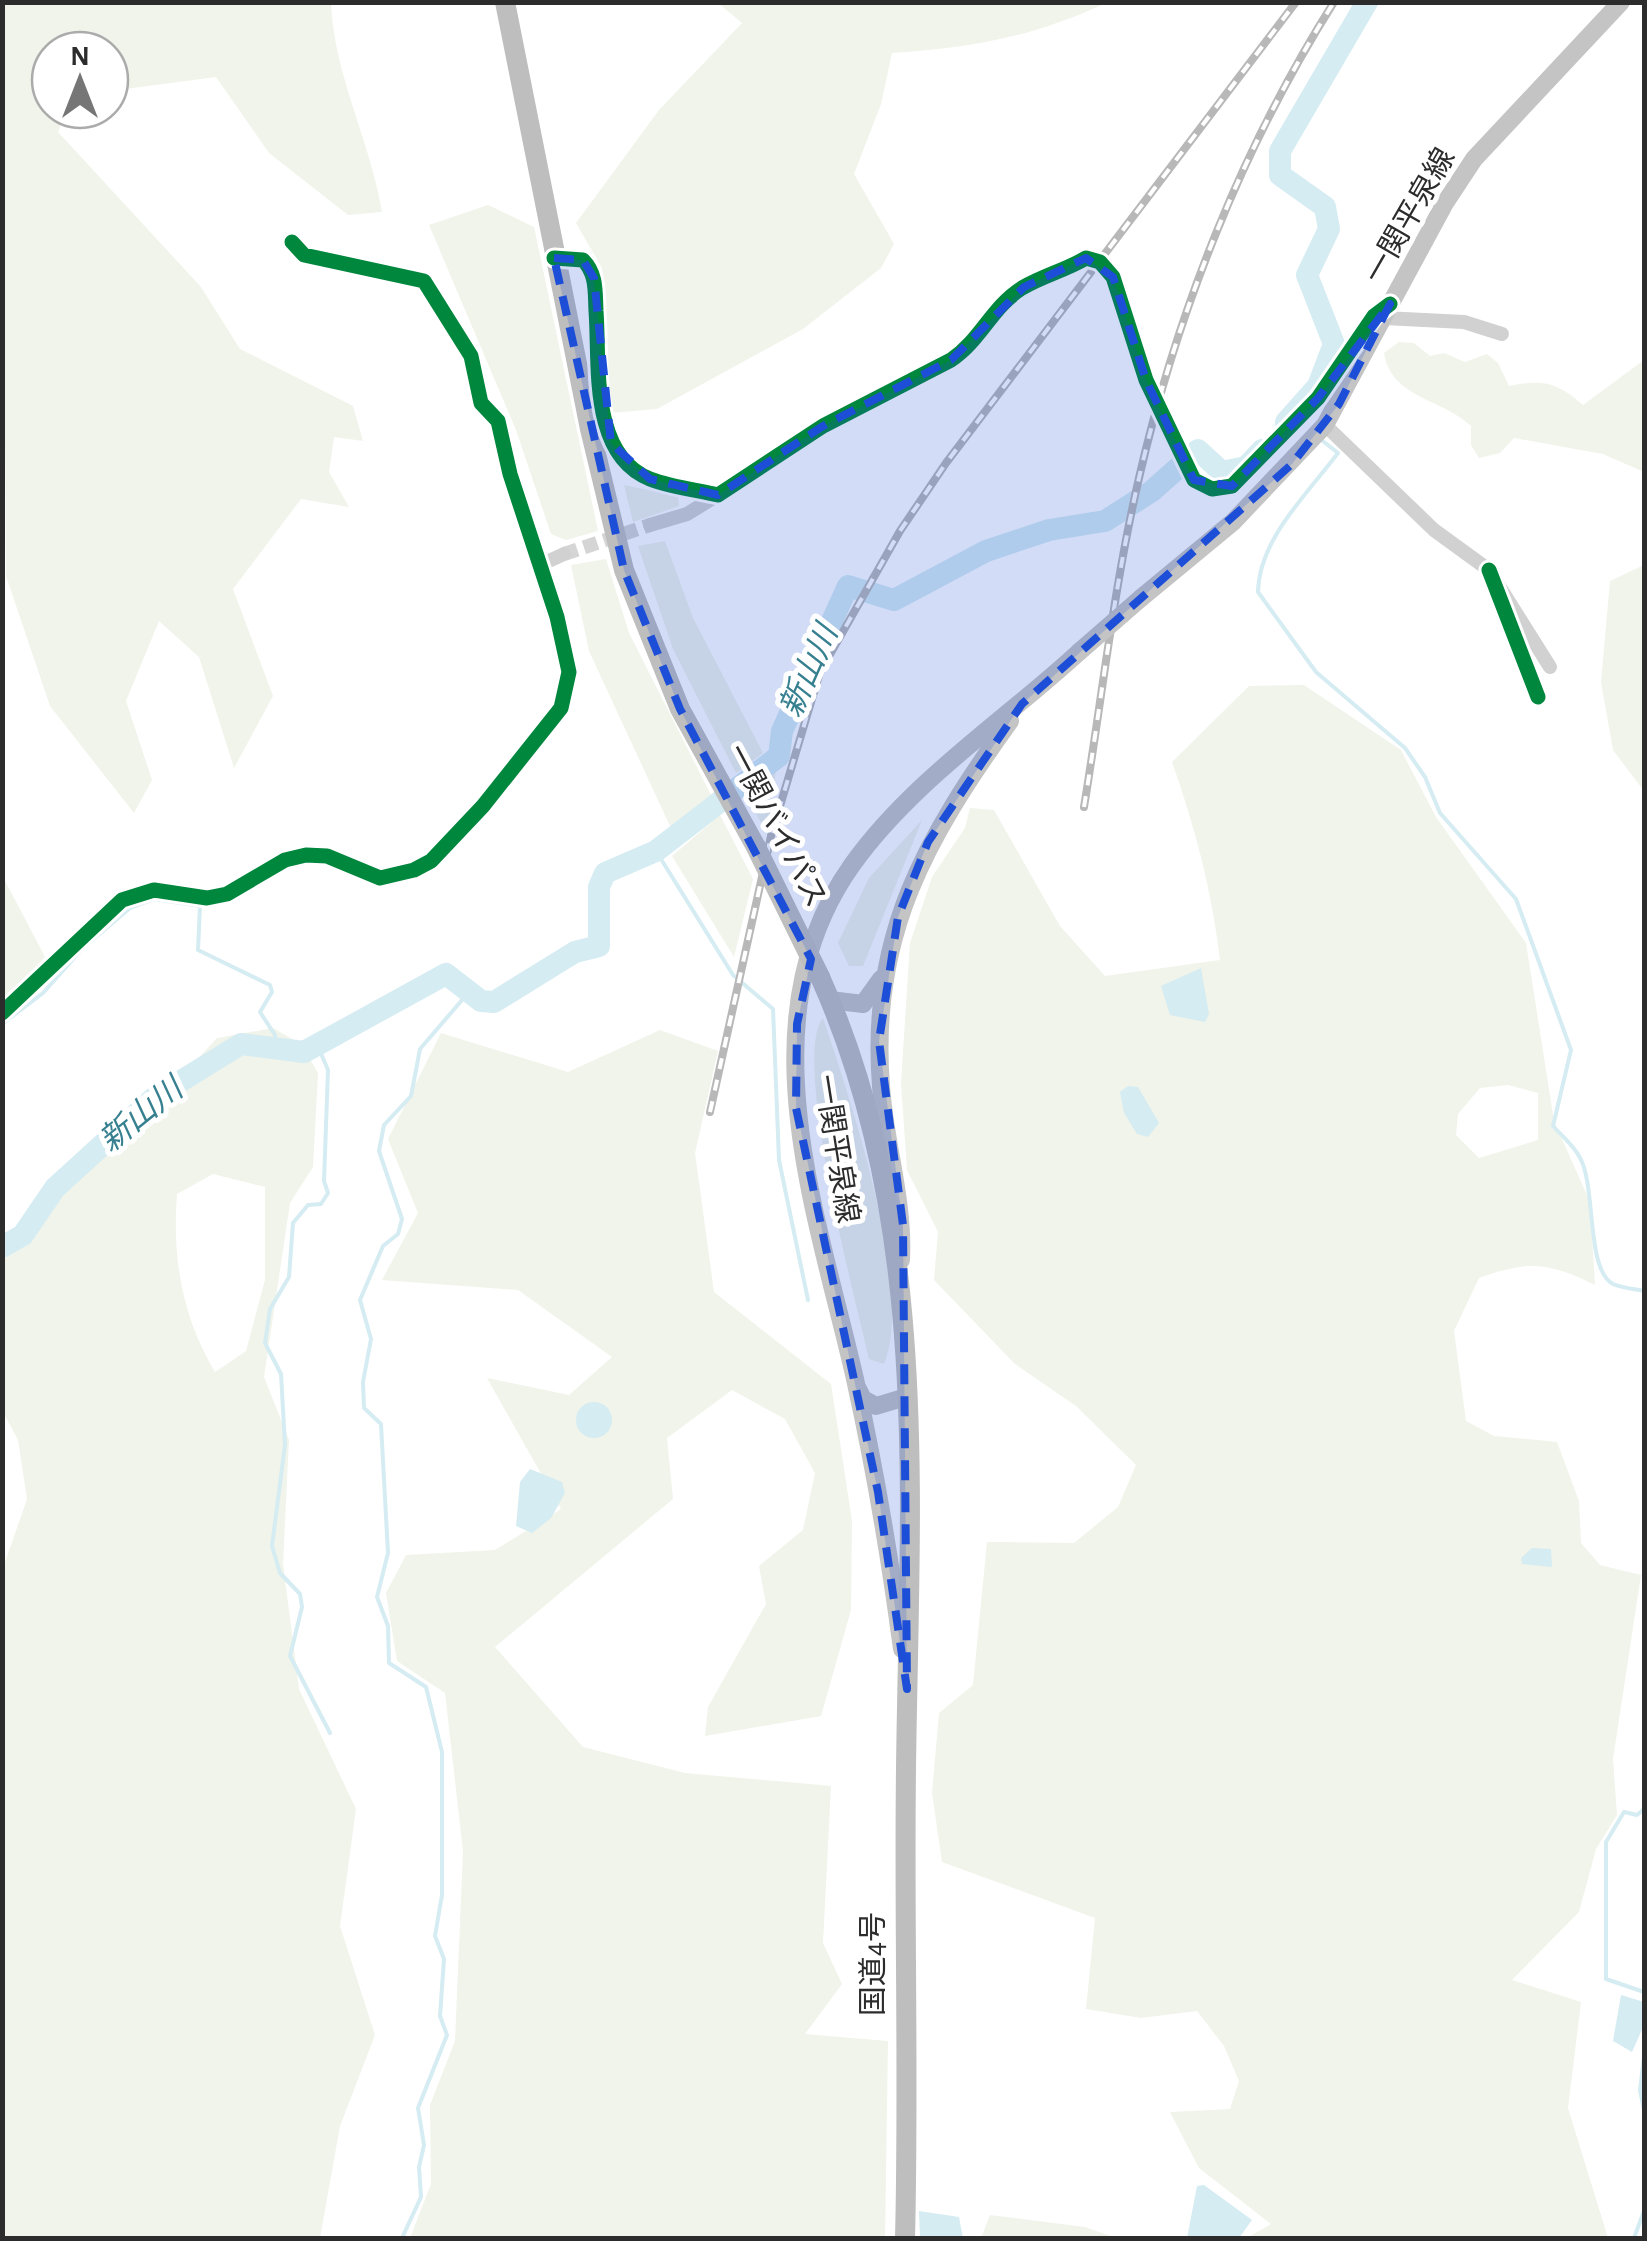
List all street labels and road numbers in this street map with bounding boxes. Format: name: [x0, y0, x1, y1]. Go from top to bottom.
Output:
street label: 一関平泉線: [1358, 143, 1460, 288]
street label: 一関バイパス: [721, 739, 832, 912]
street label: 一関平泉線: [809, 1072, 865, 1225]
street label: 国道4号: [858, 1912, 889, 2016]

